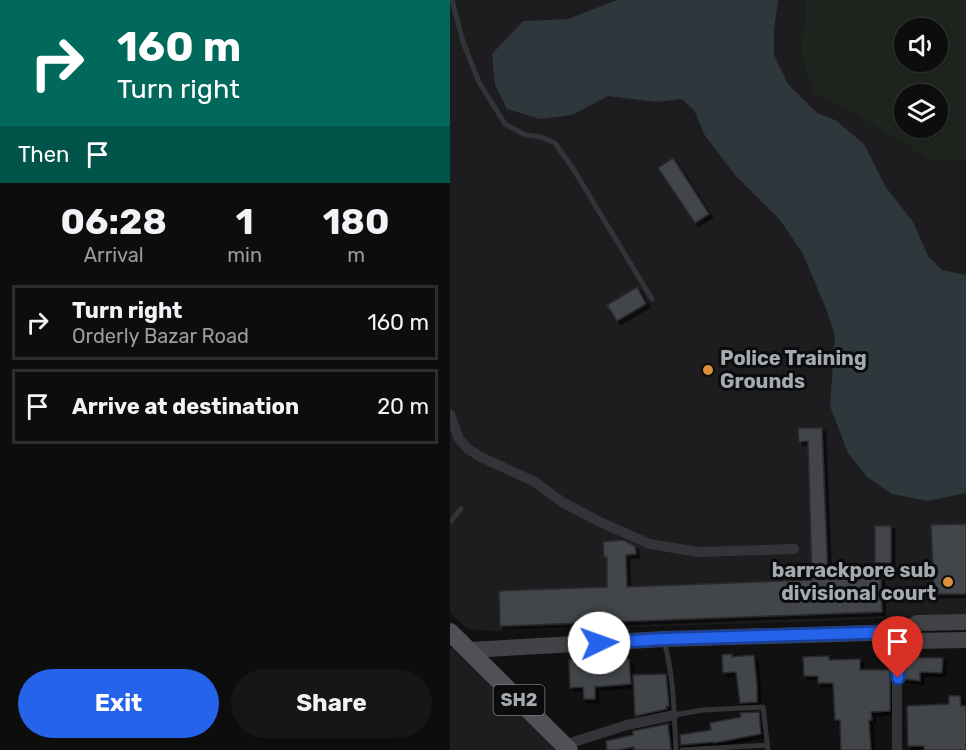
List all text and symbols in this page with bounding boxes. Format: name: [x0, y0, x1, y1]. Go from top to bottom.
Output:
map controls: [894, 18, 948, 138]
button: sound: [894, 18, 948, 72]
text: 160 m: [117, 22, 241, 72]
icon: right: [18, 24, 96, 102]
text: Turn right: [117, 73, 240, 105]
button: layers: [894, 84, 948, 138]
icon: arrive: [81, 138, 114, 171]
text: Then: [18, 141, 69, 168]
text: 06:28: [61, 200, 167, 243]
text: 1: [236, 200, 254, 243]
text: 180: [323, 200, 389, 243]
text: Arrival: [84, 243, 144, 267]
text: min: [227, 243, 262, 267]
text: m: [347, 243, 365, 267]
text: Turn right: [72, 297, 182, 324]
icon: right: [21, 306, 54, 339]
text: 160 m: [367, 309, 429, 336]
text: Orderly Bazar Road: [72, 324, 249, 348]
place label: Police Training Grounds: [720, 346, 867, 393]
marker: Police Training Grounds: [701, 363, 715, 377]
icon: arrive: [21, 390, 54, 423]
text: Arrive at destination: [72, 393, 299, 420]
text: 20 m: [377, 393, 429, 420]
place label: barrackpore sub divisional court: [772, 558, 936, 605]
marker: barrackpore sub divisional court: [941, 575, 955, 589]
position arrow: [567, 611, 631, 675]
pin: [872, 616, 923, 678]
icon: arrive: [881, 625, 914, 658]
button: Exit: [18, 669, 219, 738]
button: Share: [231, 669, 432, 738]
road number: SH2: [494, 685, 544, 715]

